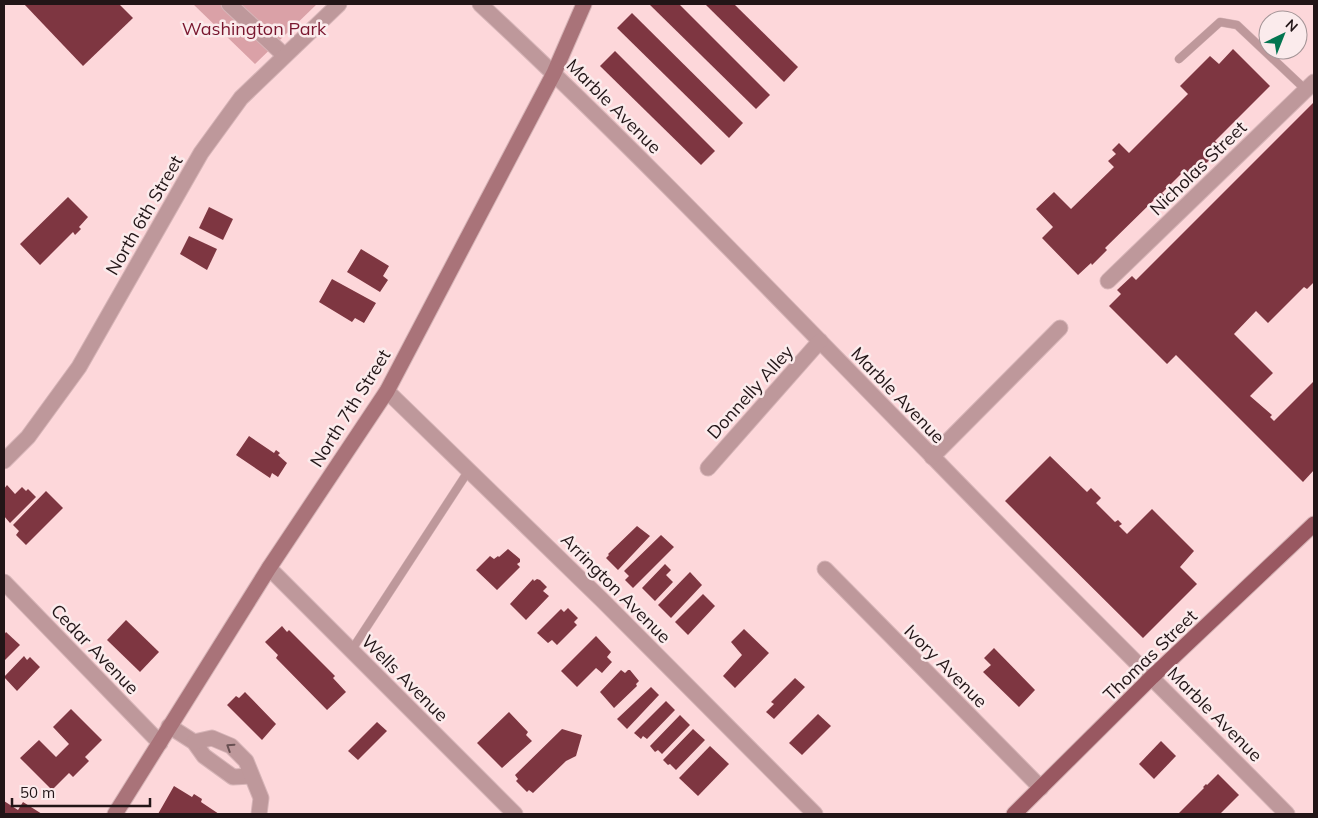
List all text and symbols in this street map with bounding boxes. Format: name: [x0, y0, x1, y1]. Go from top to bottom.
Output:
north arrow: [1258, 10, 1308, 60]
text: N: [1282, 15, 1302, 36]
park label: Washington Park: [182, 17, 327, 40]
street label: Marble Avenue: [562, 54, 666, 158]
street label: Nicholas Street: [1145, 116, 1251, 220]
street label: North 6th Street: [100, 151, 188, 279]
street label: Donnelly Alley: [702, 340, 798, 444]
street label: Marble Avenue: [846, 342, 950, 448]
street label: North 7th Street: [305, 345, 395, 471]
street label: Arrington Avenue: [556, 528, 676, 648]
street label: Cedar Avenue: [46, 599, 144, 699]
street label: Thomas Street: [1098, 604, 1202, 706]
street label: Ivory Avenue: [900, 620, 992, 712]
street label: Wells Avenue: [357, 630, 453, 726]
street label: Marble Avenue: [1163, 662, 1267, 766]
one-way arrow: [226, 743, 235, 753]
scale bar: [12, 776, 150, 808]
text: 50 m: [20, 783, 55, 802]

